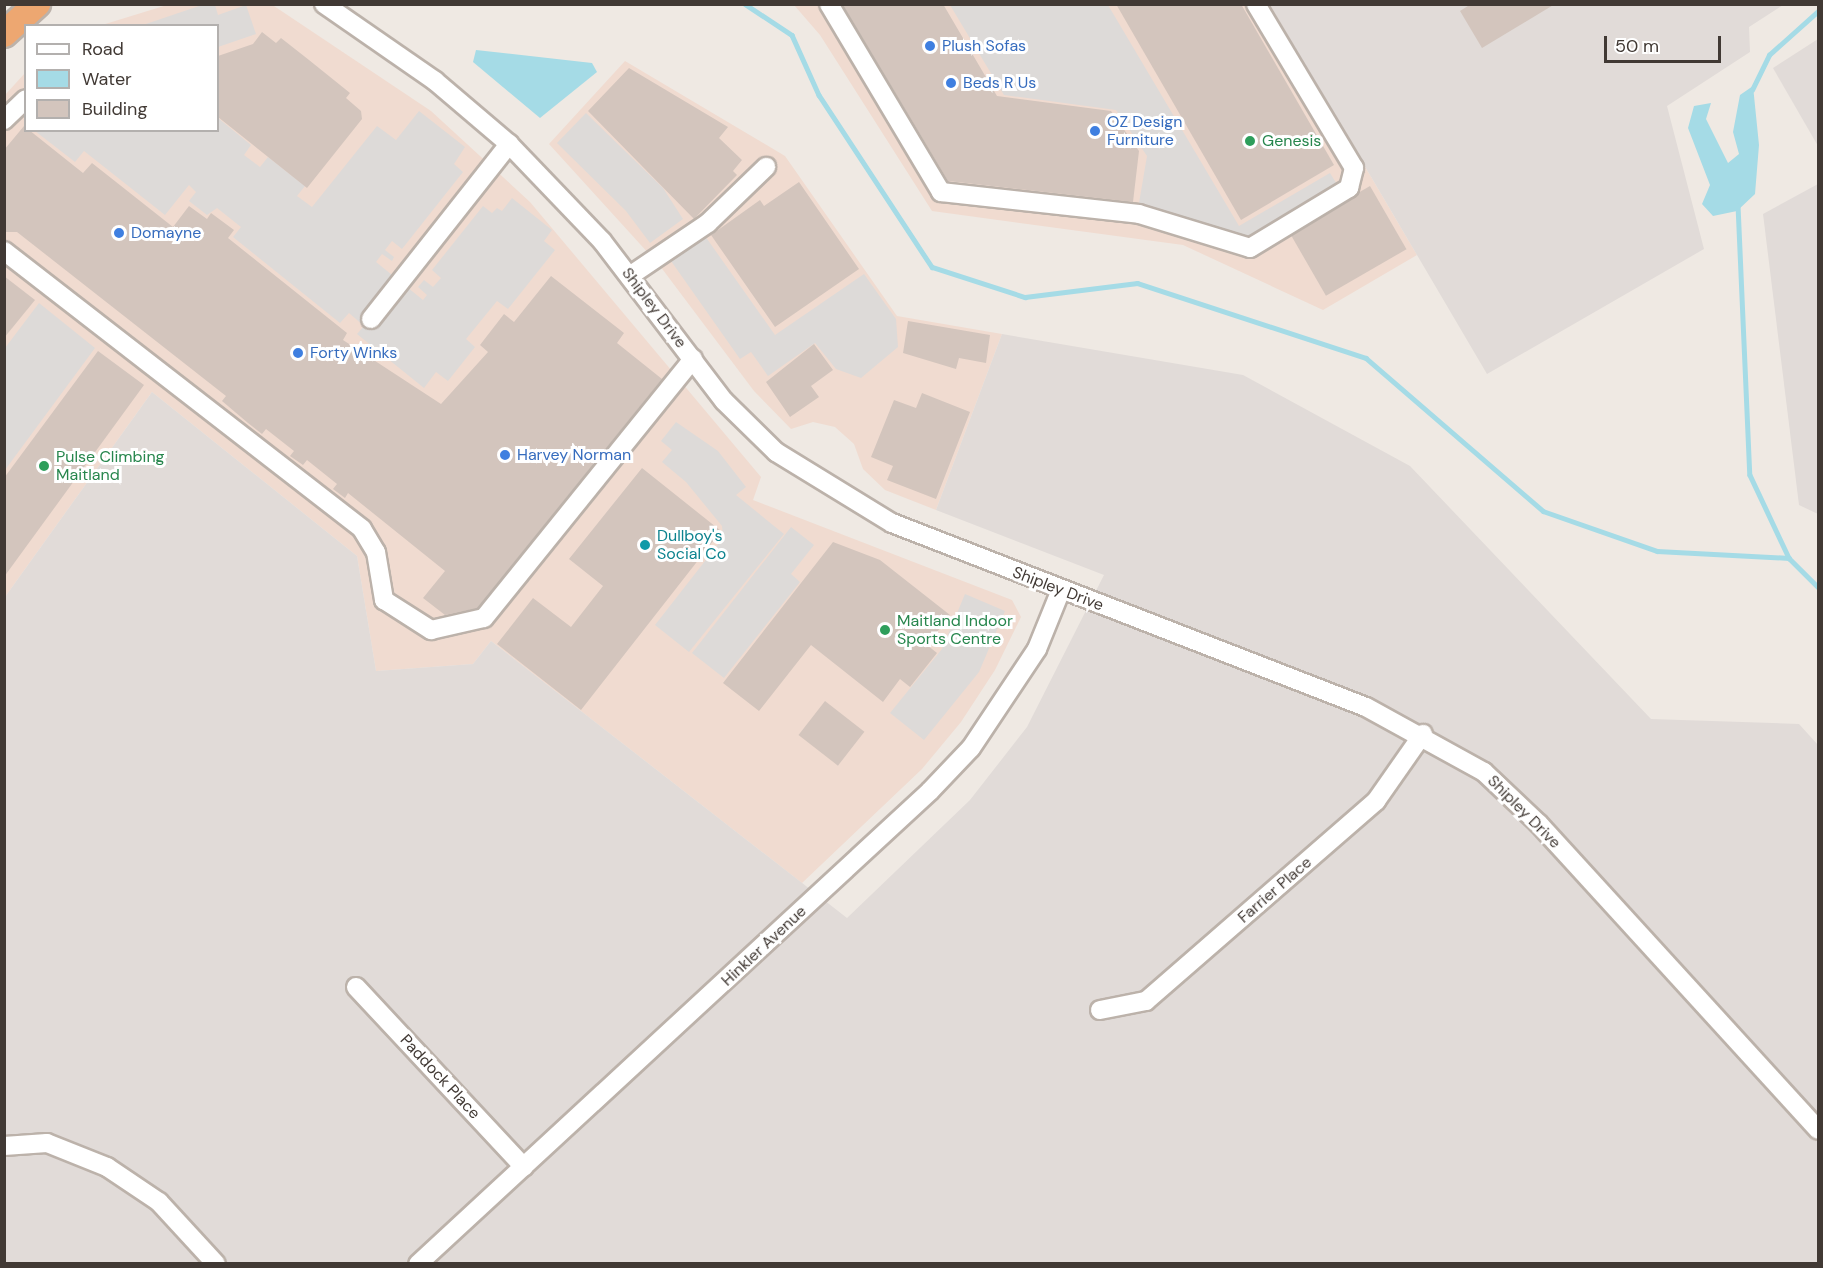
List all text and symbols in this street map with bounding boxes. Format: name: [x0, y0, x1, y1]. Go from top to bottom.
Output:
legend: [24, 24, 219, 132]
scale bar: [1607, 24, 1724, 62]
text: 50 m: [1615, 34, 1659, 58]
place label: Plush Sofas: [942, 36, 1026, 56]
text: Road: [82, 37, 124, 61]
marker: Plush Sofas: [923, 39, 937, 53]
text: Water: [82, 67, 132, 91]
place label: Beds R Us: [963, 73, 1036, 93]
marker: Beds R Us: [944, 76, 958, 90]
text: Building: [82, 97, 147, 121]
place label: OZ Design Furniture: [1107, 112, 1182, 150]
marker: OZ Design Furniture: [1088, 124, 1102, 138]
place label: Genesis: [1262, 131, 1321, 151]
marker: Genesis: [1243, 134, 1257, 148]
place label: Domayne: [131, 223, 201, 243]
marker: Domayne: [112, 226, 126, 240]
street label: Shipley Drive: [618, 264, 690, 352]
place label: Forty Winks: [310, 343, 397, 363]
marker: Forty Winks: [291, 346, 305, 360]
place label: Harvey Norman: [517, 445, 631, 465]
place label: Pulse Climbing Maitland: [56, 447, 164, 485]
marker: Harvey Norman: [498, 448, 512, 462]
marker: Pulse Climbing Maitland: [37, 459, 51, 473]
place label: Dullboy's Social Co: [657, 526, 726, 564]
marker: Dullboy's Social Co: [638, 538, 652, 552]
street label: Shipley Drive: [1010, 563, 1106, 615]
place label: Maitland Indoor Sports Centre: [897, 611, 1013, 649]
marker: Maitland Indoor Sports Centre: [878, 623, 892, 637]
street label: Shipley Drive: [1483, 771, 1565, 853]
street label: Farrier Place: [1234, 853, 1316, 927]
street label: Hinkler Avenue: [718, 902, 810, 990]
street label: Paddock Place: [396, 1031, 484, 1123]

